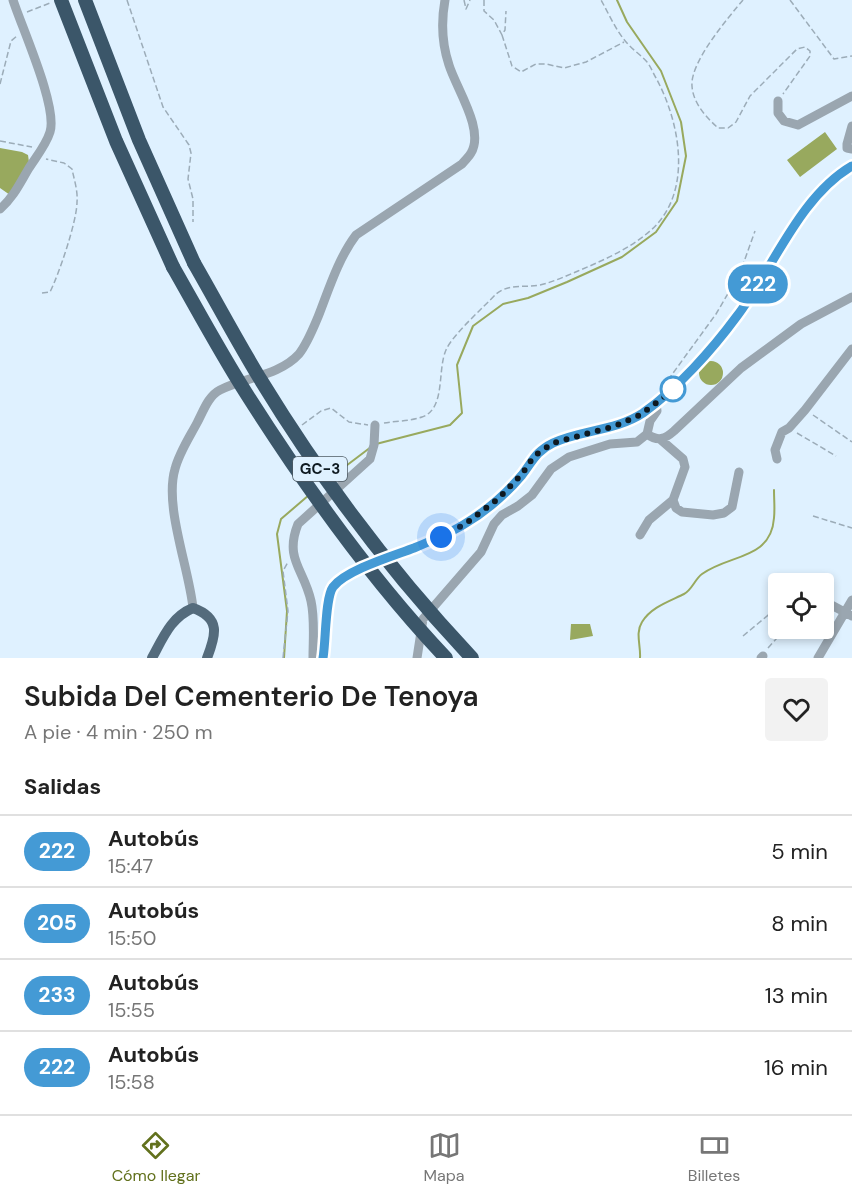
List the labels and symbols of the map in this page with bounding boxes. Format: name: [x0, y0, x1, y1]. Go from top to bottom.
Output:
line badge: 222: [724, 264, 792, 304]
unlabelled marker: [660, 376, 686, 402]
road number: GC-3: [293, 457, 347, 481]
your location: [426, 522, 456, 552]

